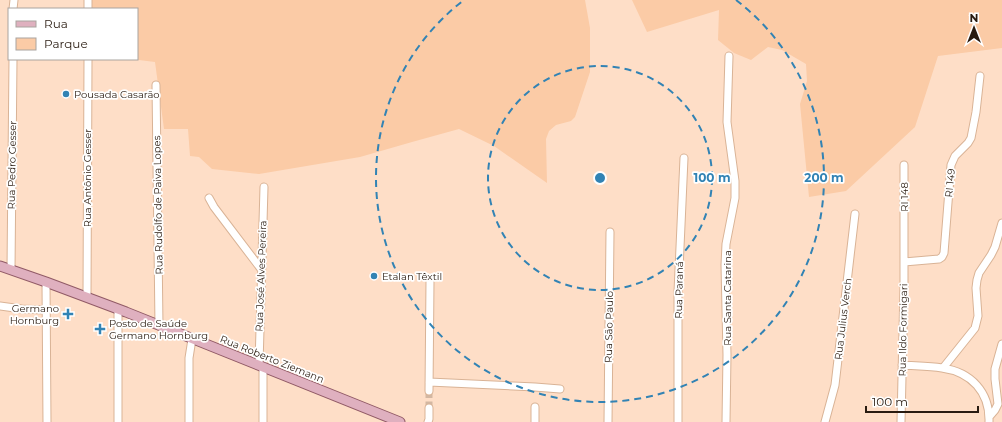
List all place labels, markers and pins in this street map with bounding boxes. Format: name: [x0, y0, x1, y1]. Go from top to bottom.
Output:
place label: Pousada Casarão: [74, 88, 160, 101]
marker: Pousada Casarão: [61, 89, 71, 99]
centre of rings: [593, 171, 607, 185]
place label: Etalan Têxtil: [382, 270, 442, 283]
marker: Etalan Têxtil: [369, 271, 379, 281]
place label: Germano Hornburg: [10, 302, 59, 327]
marker: Germano Hornburg: [62, 308, 74, 320]
place label: Posto de Saúde Germano Hornburg: [109, 317, 208, 342]
marker: Posto de Saúde Germano Hornburg: [94, 323, 106, 335]

